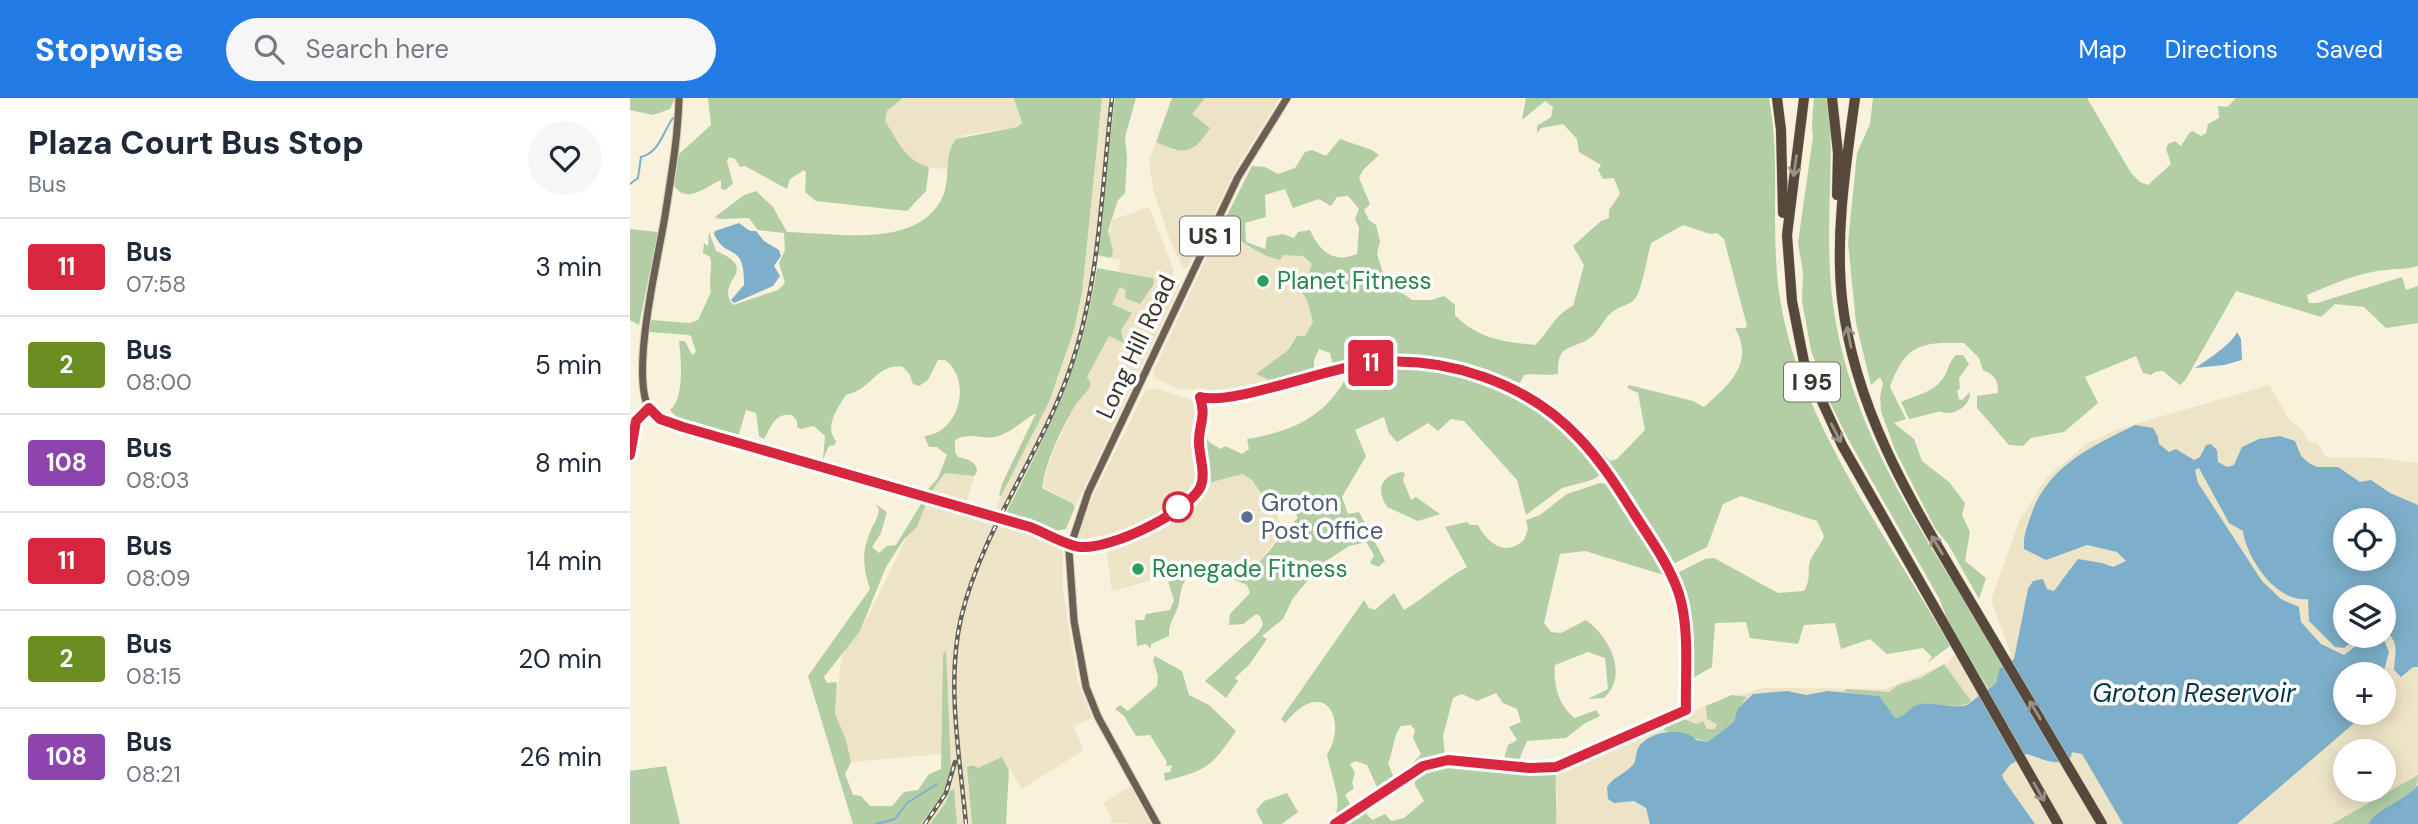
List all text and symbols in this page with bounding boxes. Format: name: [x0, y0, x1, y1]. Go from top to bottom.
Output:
search box: [226, 18, 716, 81]
text: Stopwise: [35, 28, 184, 71]
icon: search: [250, 30, 288, 68]
text: Search here: [306, 32, 449, 66]
text: Map: [2079, 34, 2127, 65]
text: Directions: [2165, 34, 2278, 65]
text: Saved: [2316, 34, 2383, 65]
text: Plaza Court Bus Stop: [28, 121, 364, 164]
button: heart: [528, 121, 602, 195]
one-way arrow: [1788, 154, 1801, 177]
text: Bus: [28, 169, 67, 199]
road number: US 1: [1180, 217, 1240, 256]
text: Bus: [126, 235, 172, 269]
text: 3 min: [535, 250, 602, 284]
text: 11: [58, 251, 75, 282]
place label: Planet Fitness: [1277, 265, 1432, 296]
text: 07:58: [126, 269, 186, 299]
street label: Long Hill Road: [1089, 270, 1182, 424]
marker: Planet Fitness: [1255, 273, 1271, 289]
one-way arrow: [1841, 326, 1855, 349]
text: Bus: [126, 333, 172, 367]
line badge: 11: [1340, 340, 1402, 386]
text: 11: [1362, 347, 1380, 378]
text: 5 min: [535, 348, 602, 382]
text: 2: [60, 349, 73, 380]
road number: I 95: [1784, 362, 1840, 402]
text: 08:00: [126, 367, 192, 397]
one-way arrow: [1829, 423, 1843, 443]
text: Bus: [126, 431, 172, 465]
text: 8 min: [535, 446, 602, 480]
text: 108: [46, 447, 87, 478]
text: 08:03: [126, 465, 190, 495]
place label: Groton Post Office: [1261, 487, 1383, 546]
unlabelled marker: [1163, 492, 1193, 522]
map controls: [2333, 508, 2396, 802]
button: locate: [2333, 508, 2396, 571]
marker: Groton Post Office: [1239, 509, 1255, 525]
text: Bus: [126, 529, 172, 563]
one-way arrow: [1930, 535, 1943, 556]
text: 14 min: [527, 544, 602, 578]
text: 11: [58, 545, 75, 576]
place label: Renegade Fitness: [1152, 553, 1348, 584]
marker: Renegade Fitness: [1130, 561, 1146, 577]
text: 08:09: [126, 563, 191, 593]
button: layers: [2333, 585, 2396, 648]
text: Bus: [126, 627, 172, 661]
text: 20 min: [518, 642, 602, 676]
text: 2: [60, 643, 73, 674]
text: 08:15: [126, 661, 182, 691]
button: +: [2333, 662, 2396, 725]
water label: Groton Reservoir: [2092, 676, 2297, 710]
one-way arrow: [2028, 701, 2042, 721]
text: Bus: [126, 725, 172, 759]
button: −: [2333, 739, 2396, 802]
text: 26 min: [519, 740, 602, 774]
text: 108: [46, 741, 87, 772]
text: 08:21: [126, 759, 181, 789]
one-way arrow: [2033, 782, 2047, 802]

